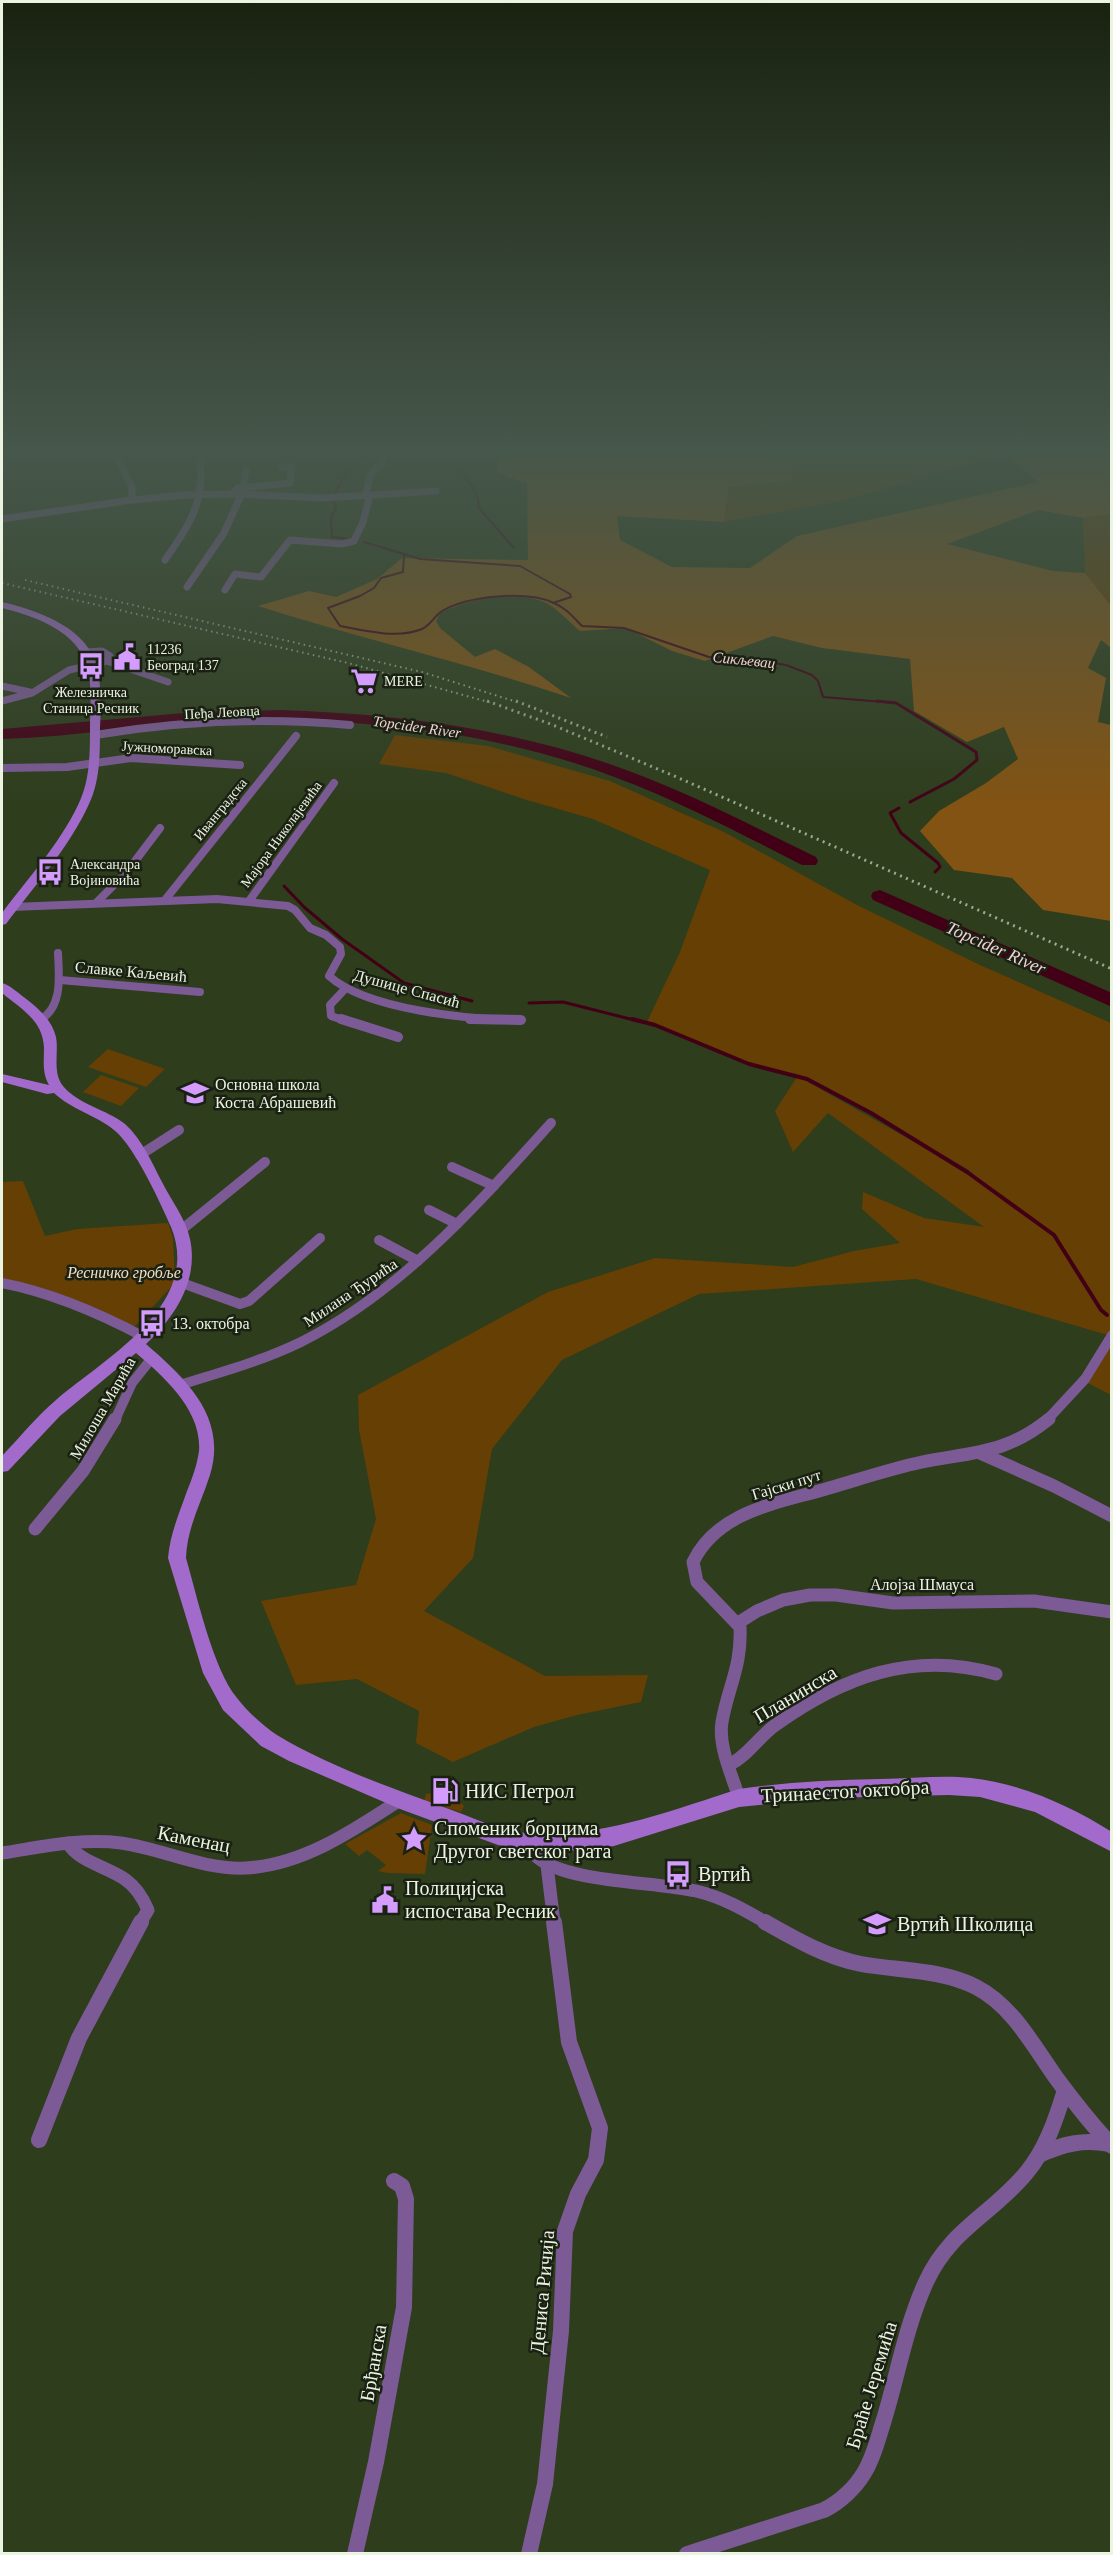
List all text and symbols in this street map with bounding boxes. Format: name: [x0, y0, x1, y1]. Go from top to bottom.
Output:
public building icon: 11236 Београд 137: [112, 642, 142, 672]
place label: 11236 Београд 137: [147, 642, 219, 673]
water label: Сикљевац: [712, 649, 776, 671]
bus stop icon: Железничка Станица Ресник: [76, 651, 106, 681]
supermarket icon: MERE: [349, 666, 379, 696]
place label: MERE: [384, 674, 423, 689]
place label: Железничка Станица Ресник: [43, 685, 139, 716]
street label: Пеђа Леовца: [184, 703, 261, 722]
water label: Topcider River: [372, 713, 462, 741]
street label: Јужноморавска: [121, 739, 213, 758]
street label: Иванградска: [191, 775, 250, 843]
street label: Мајора Николајевића: [238, 778, 325, 890]
bus stop icon: Александра Војиновића: [35, 857, 65, 887]
place label: Александра Војиновића: [70, 857, 141, 888]
water label: Topcider River: [943, 917, 1050, 979]
street label: Славке Каљевић: [74, 958, 188, 985]
street label: Душице Спасић: [352, 966, 462, 1012]
place label: Основна школа Коста Абрашевић: [215, 1076, 336, 1112]
school or university icon: Основна школа Коста Абрашевић: [180, 1078, 210, 1108]
street label: Милана Ђурића: [300, 1255, 401, 1331]
park label: Ресничко гробље: [66, 1264, 181, 1282]
bus stop icon: 13. октобра: [137, 1308, 167, 1338]
place label: 13. октобра: [172, 1315, 250, 1333]
street label: Милоша Марића: [66, 1354, 139, 1463]
street label: Гајски пут: [750, 1466, 823, 1504]
street label: Алојза Шмауса: [870, 1576, 974, 1594]
street label: Планинска: [750, 1661, 840, 1727]
fuel station icon: НИС Петрол: [430, 1776, 460, 1806]
street label: Тринаестог октобра: [760, 1776, 930, 1807]
place label: НИС Петрол: [465, 1780, 574, 1803]
place label: Споменик борцима Другог светског рата: [434, 1817, 611, 1863]
street label: Каменац: [155, 1821, 233, 1858]
place icon: Споменик борцима Другог светског рата: [399, 1824, 429, 1854]
bus stop icon: Вртић: [663, 1859, 693, 1889]
place label: Вртић: [698, 1863, 751, 1886]
place label: Полицијска испостава Ресник: [405, 1877, 556, 1922]
public building icon: Полицијска испостава Ресник: [370, 1885, 400, 1915]
school or university icon: Вртић Школица: [862, 1909, 892, 1939]
place label: Вртић Школица: [897, 1913, 1034, 1936]
street label: Дениса Ричија: [526, 2229, 559, 2355]
street label: Браће Јеремића: [841, 2319, 902, 2452]
street label: Брђанска: [355, 2323, 392, 2403]

